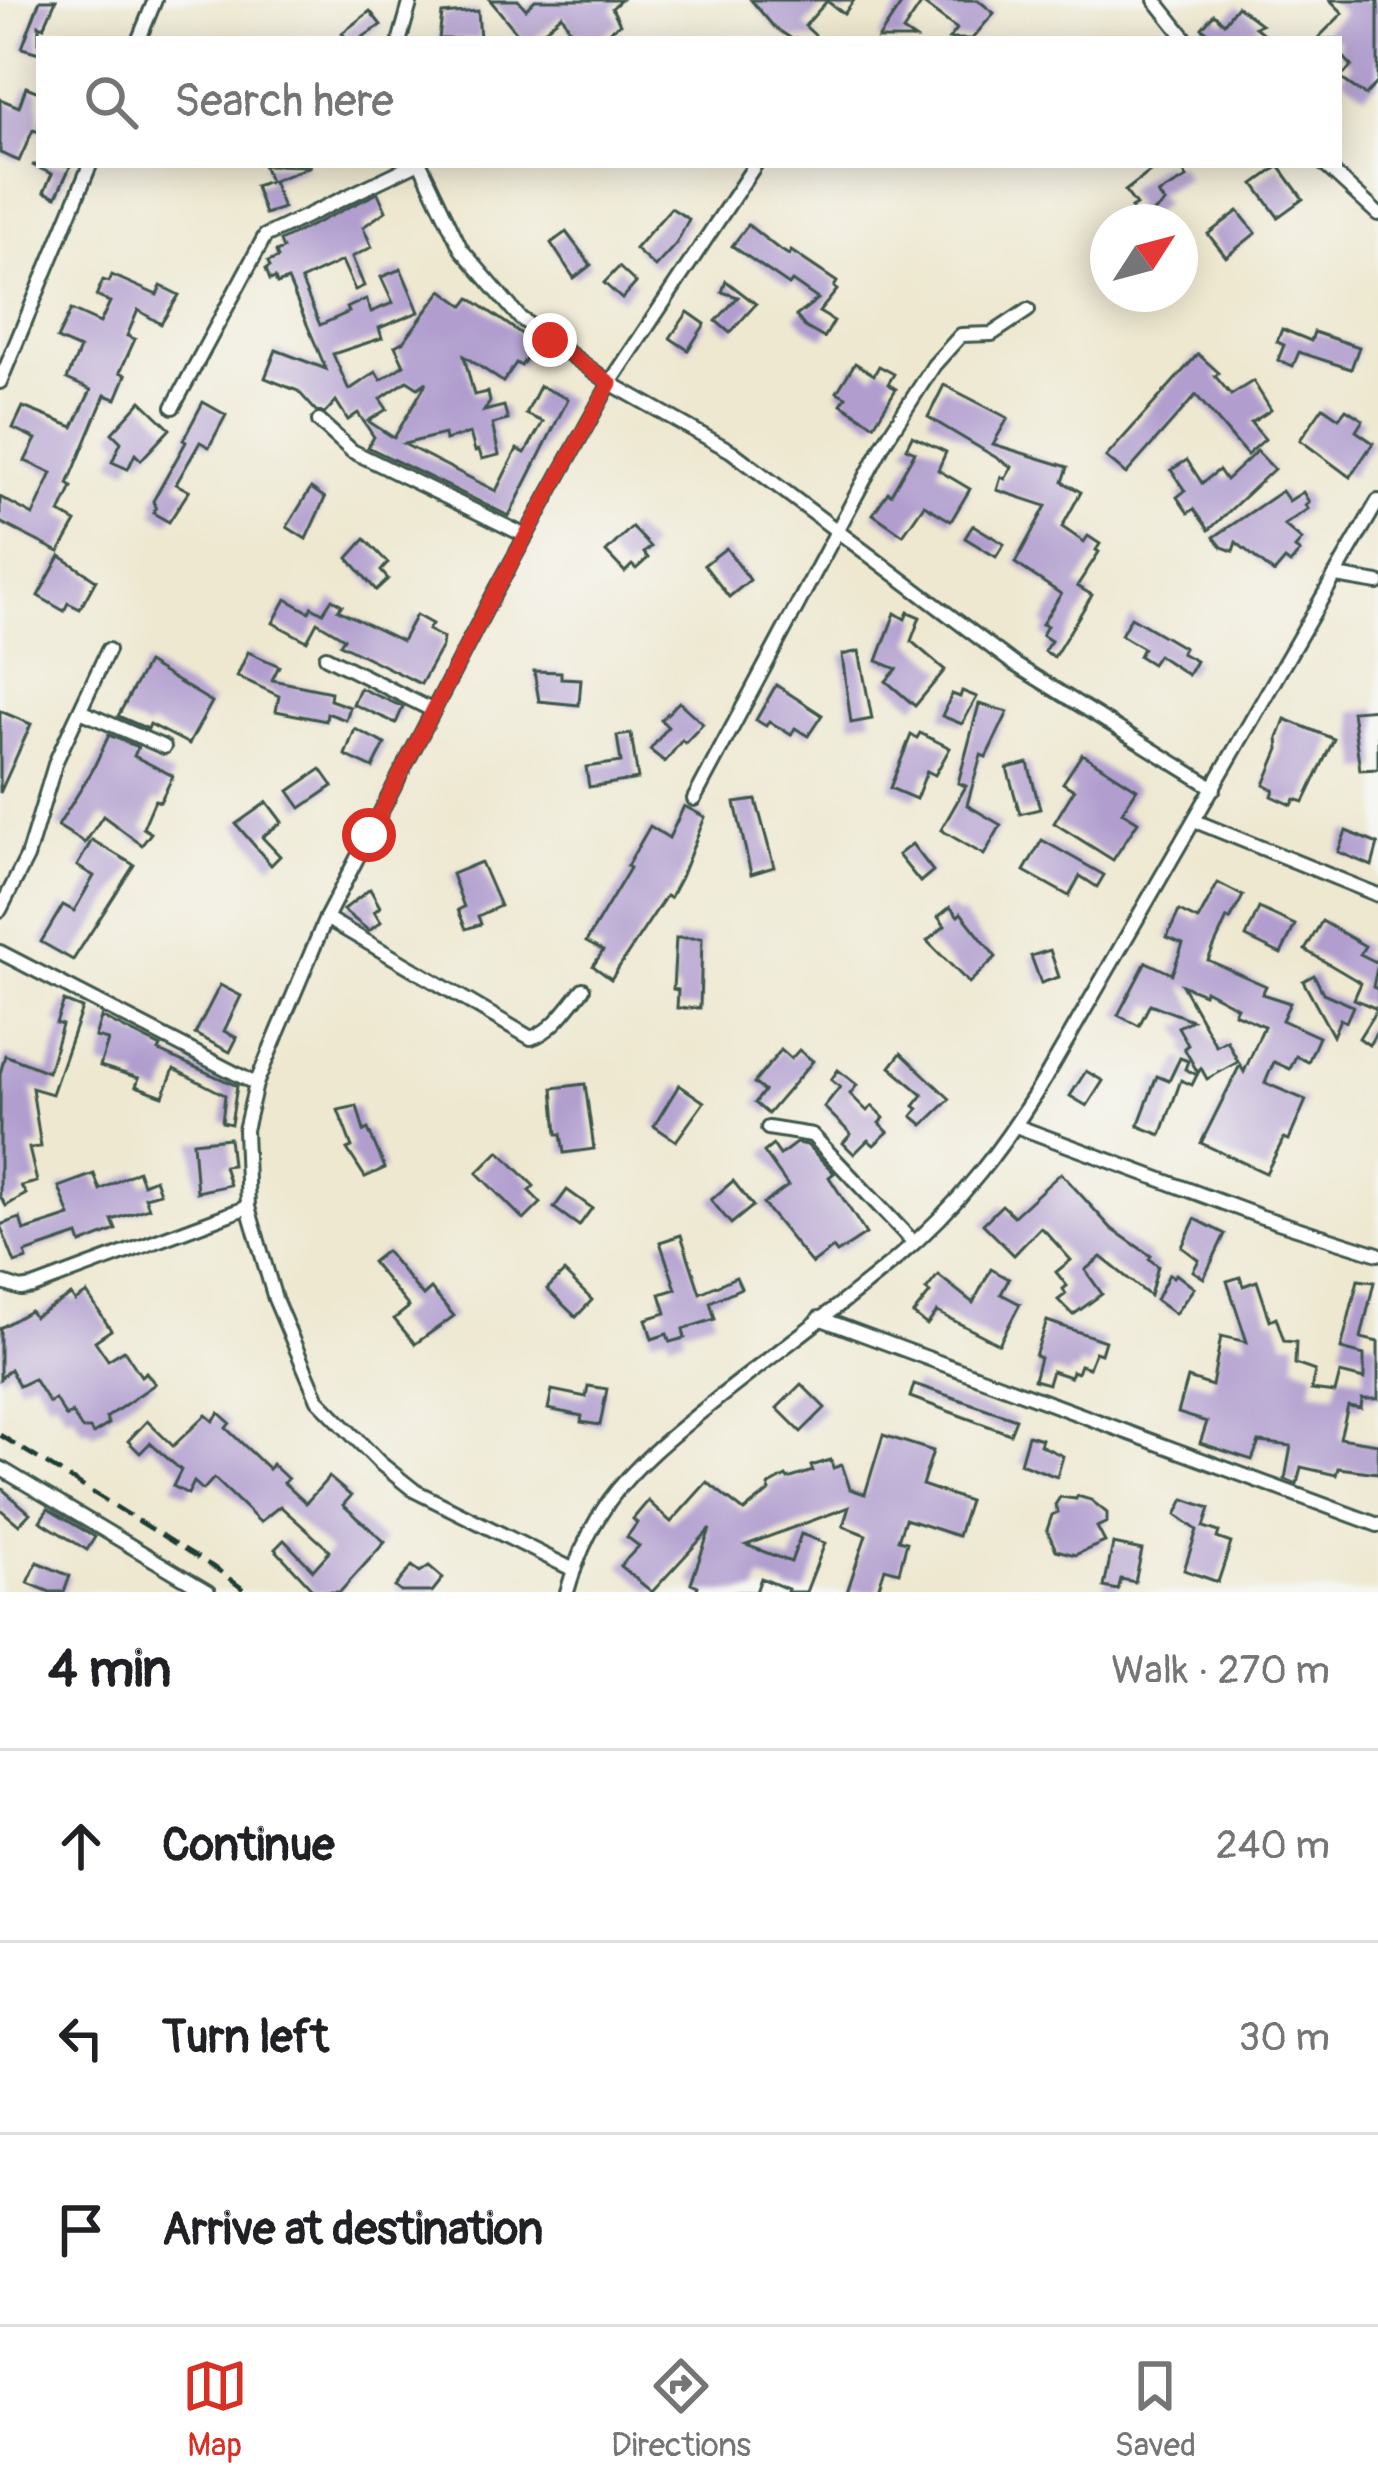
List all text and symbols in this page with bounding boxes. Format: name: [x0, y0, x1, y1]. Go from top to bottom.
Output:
search box: [36, 36, 1342, 168]
icon: search: [78, 69, 144, 135]
text: Search here: [174, 74, 394, 130]
north arrow: [1090, 204, 1198, 312]
route end: [523, 313, 577, 367]
route start: [342, 808, 396, 862]
text: 4 min: [48, 1638, 171, 1702]
text: Walk · 270 m: [1111, 1646, 1330, 1695]
icon: ahead: [48, 1813, 114, 1879]
text: Continue: [162, 1818, 335, 1874]
text: 240 m: [1216, 1821, 1330, 1870]
icon: left: [48, 2005, 114, 2071]
text: Turn left: [162, 2010, 329, 2066]
text: 30 m: [1239, 2013, 1330, 2062]
icon: arrive: [48, 2197, 114, 2263]
text: Arrive at destination: [162, 2202, 543, 2258]
tab: Map: [182, 2353, 248, 2466]
tab: Directions: [611, 2353, 751, 2466]
tab: Saved: [1114, 2353, 1196, 2466]

